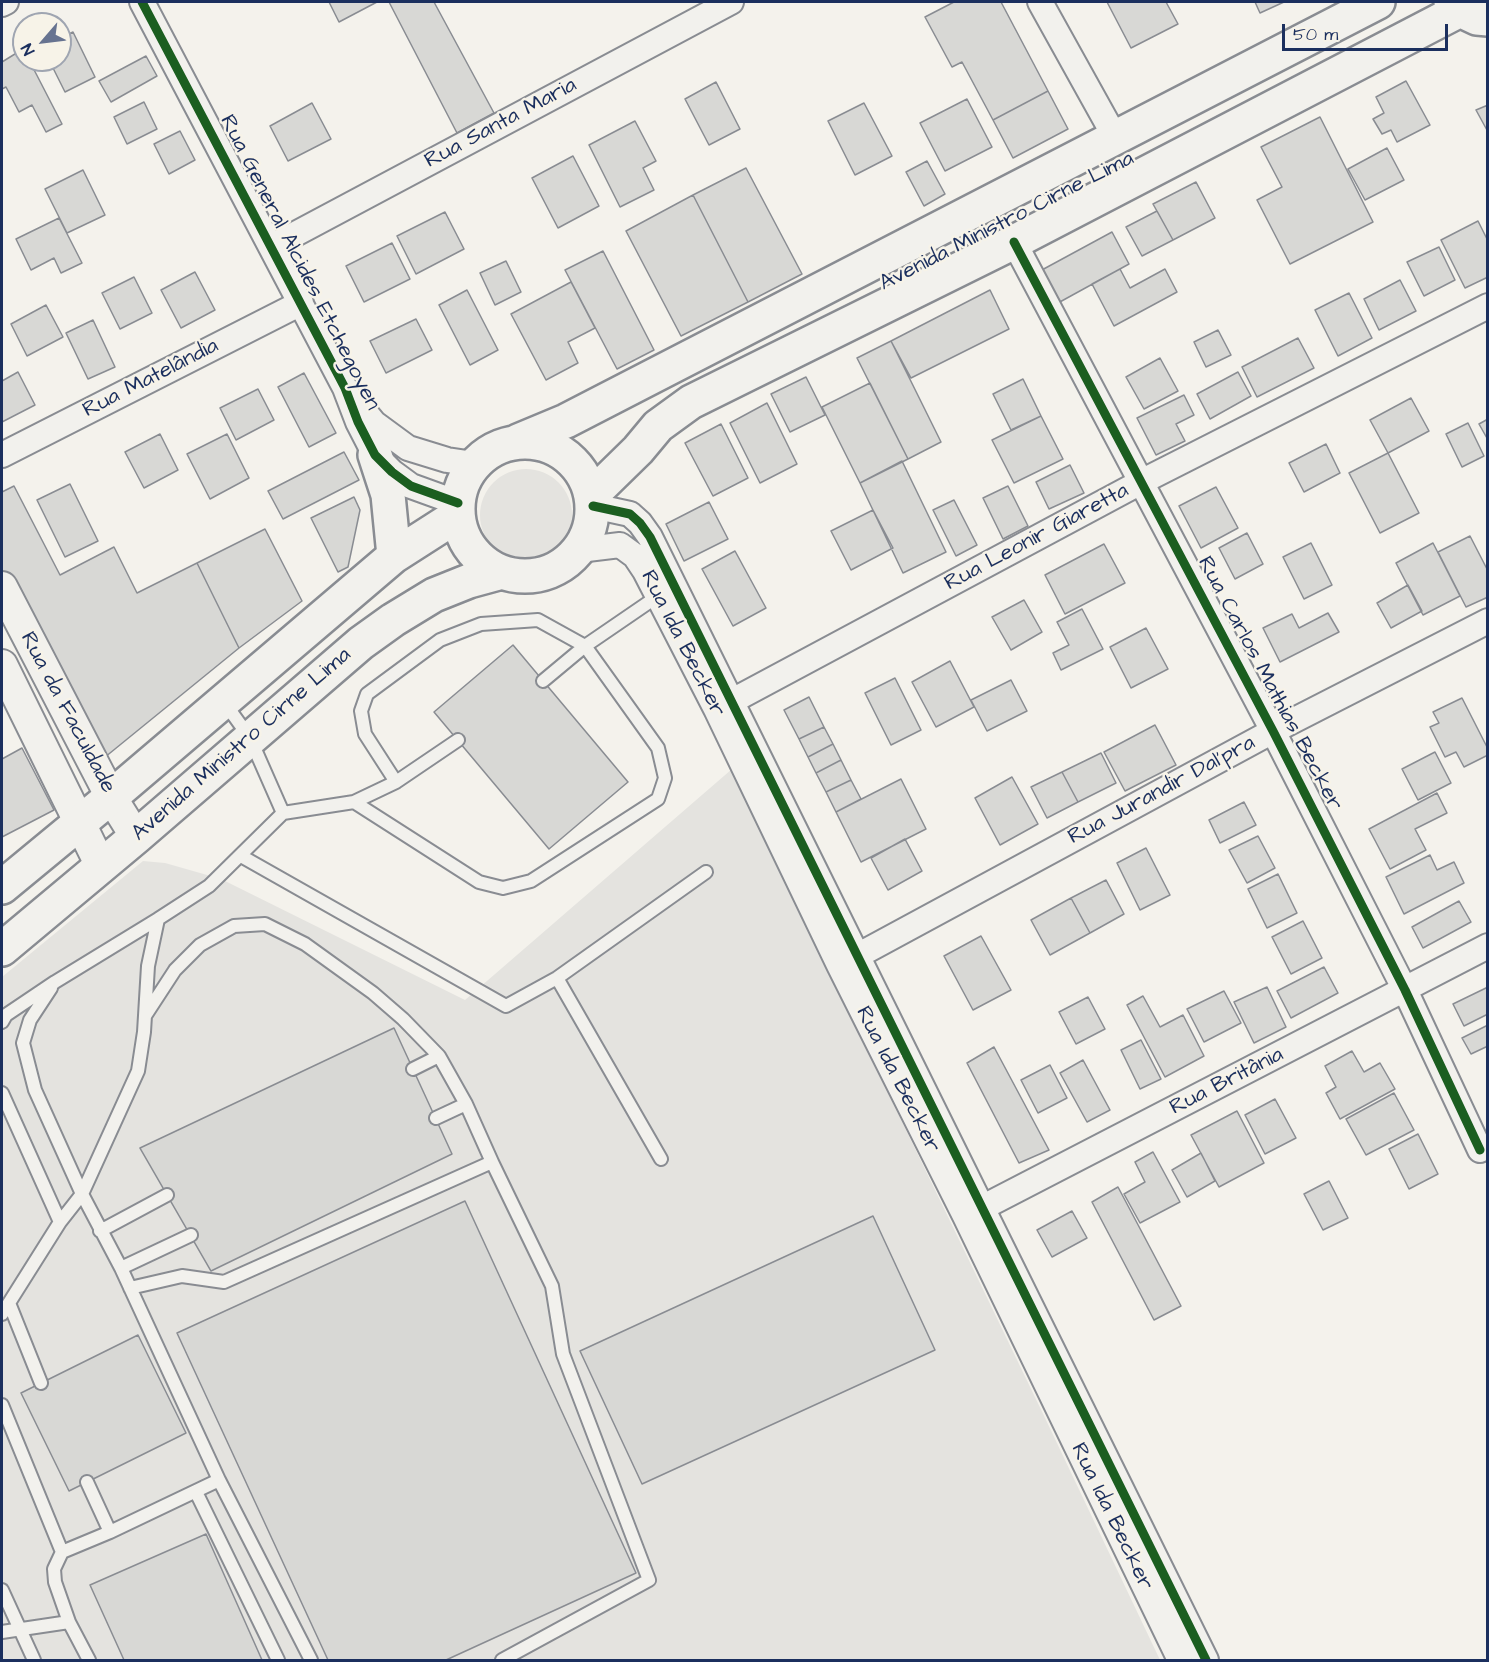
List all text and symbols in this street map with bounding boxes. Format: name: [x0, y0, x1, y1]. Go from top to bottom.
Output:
north arrow: [12, 12, 72, 72]
scale bar: [1285, 12, 1452, 50]
text: 50 m: [1293, 22, 1338, 47]
text: N: [16, 40, 40, 59]
street label: Rua Santa Maria: [421, 73, 581, 175]
street label: Rua General Alcides Etchegoyen: [213, 111, 385, 415]
street label: Avenida Ministro Cirne Lima: [875, 146, 1139, 298]
street label: Rua Matelândia: [79, 334, 223, 424]
street label: Rua Leonir Giaretta: [941, 478, 1133, 598]
street label: Rua Carlos Mathias Becker: [1191, 552, 1347, 816]
street label: Rua Ida Becker: [634, 567, 730, 721]
street label: Rua da Faculdade: [13, 628, 121, 798]
street label: Avenida Ministro Cirne Lima: [127, 643, 357, 847]
street label: Rua Jurandir Dal'pra: [1064, 731, 1260, 851]
street label: Rua Ida Becker: [849, 1003, 945, 1157]
street label: Rua Britânia: [1166, 1042, 1288, 1122]
street label: Rua Ida Becker: [1064, 1439, 1158, 1595]

